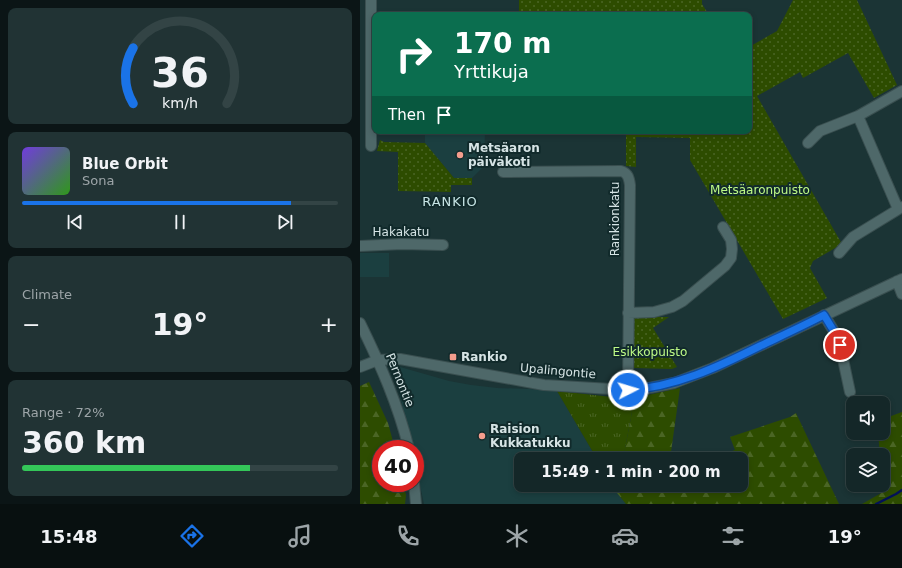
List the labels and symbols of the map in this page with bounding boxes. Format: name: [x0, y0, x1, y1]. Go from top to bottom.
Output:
place label: Metsäaron päiväkoti: [468, 141, 540, 169]
marker: Metsäaron päiväkoti: [455, 150, 465, 160]
street label: Rankionkatu: [608, 182, 622, 256]
park label: Metsäaronpuisto: [710, 183, 810, 197]
district label: RANKIO: [422, 194, 478, 209]
street label: Hakakatu: [373, 225, 429, 239]
pin: [823, 328, 857, 362]
park label: Esikkopuisto: [613, 345, 687, 359]
place label: Rankio: [461, 350, 507, 364]
street label: Pernontie: [383, 351, 417, 409]
marker: Rankio: [448, 352, 458, 362]
street label: Upalingontie: [520, 361, 596, 381]
position arrow: [607, 369, 649, 411]
place label: Raision Kukkatukku: [490, 422, 570, 450]
marker: Raision Kukkatukku: [477, 431, 487, 441]
speed limit sign: 40: [372, 440, 424, 492]

